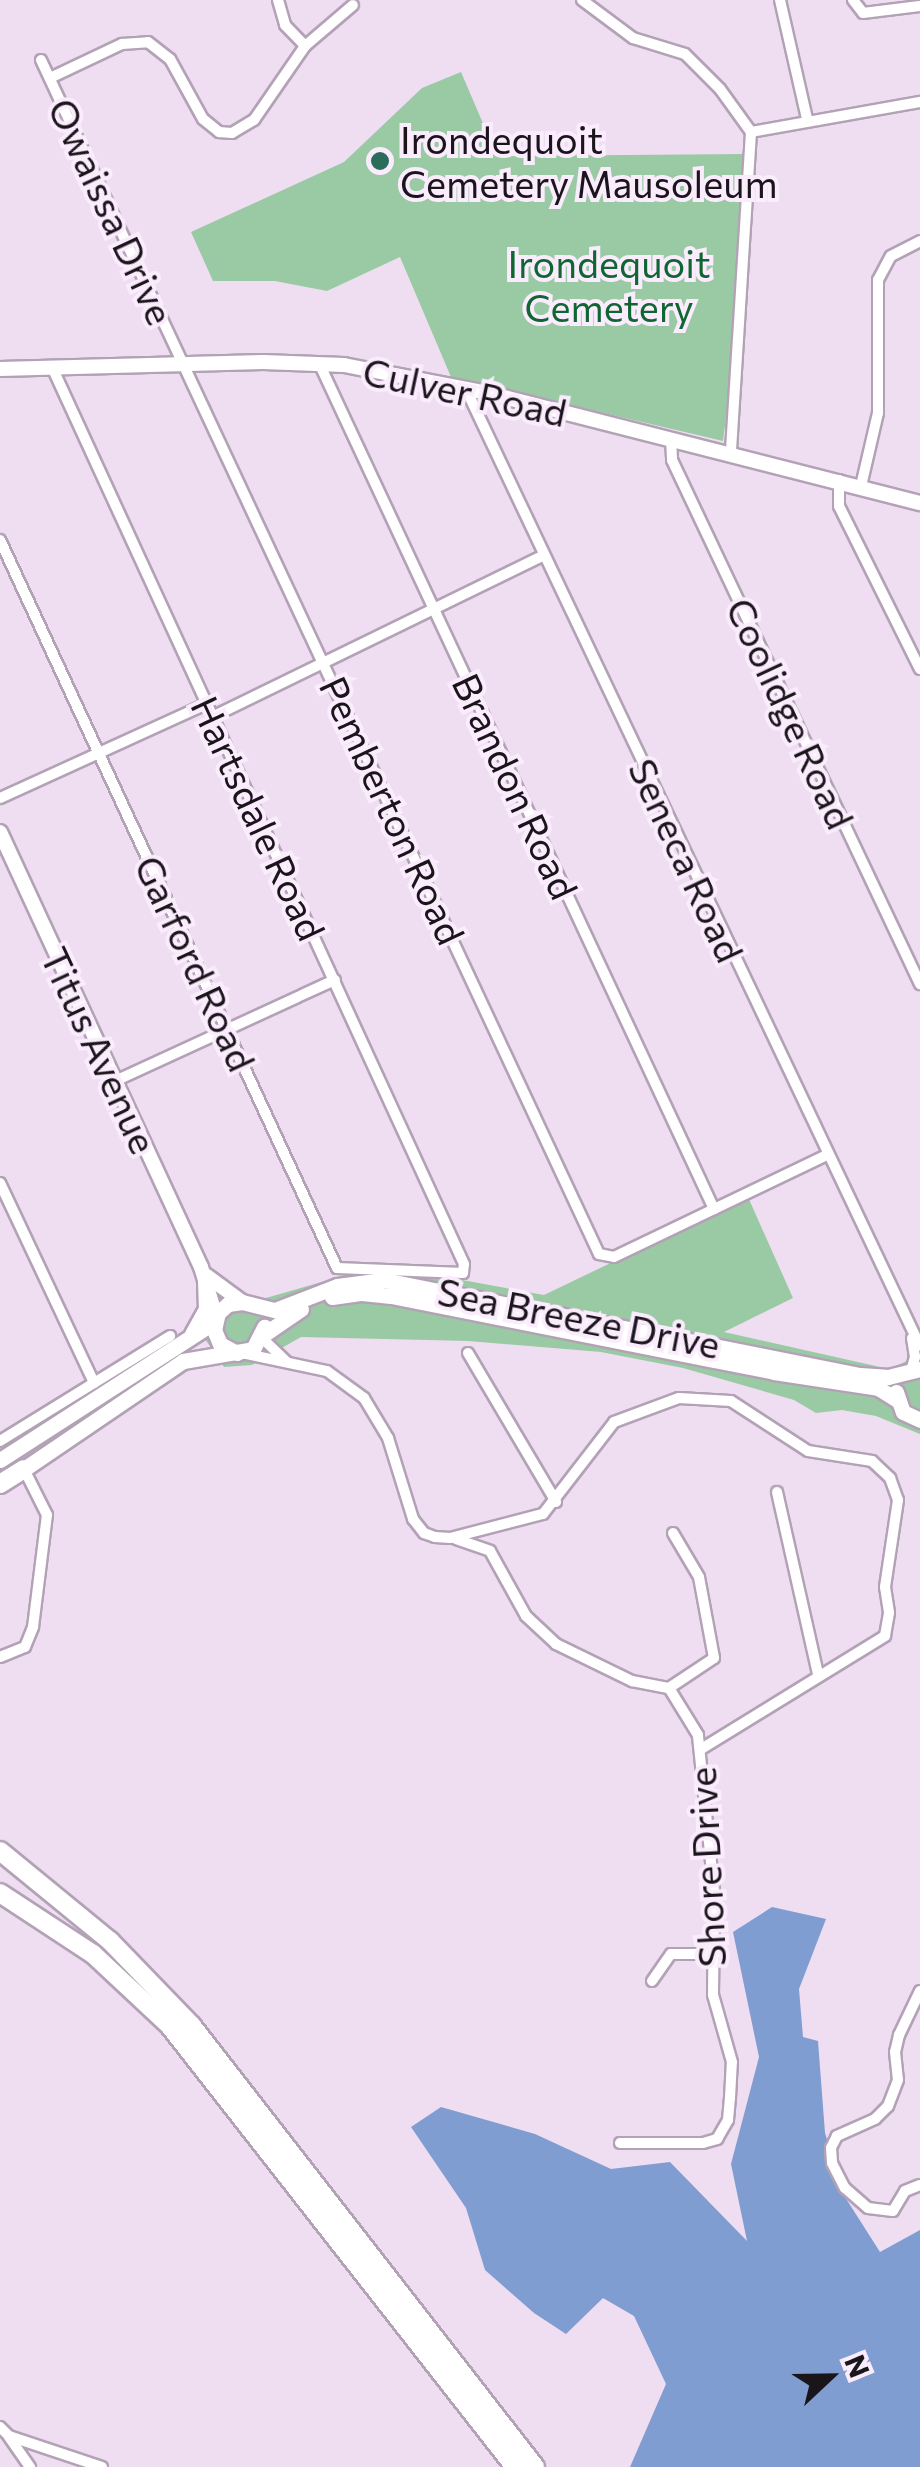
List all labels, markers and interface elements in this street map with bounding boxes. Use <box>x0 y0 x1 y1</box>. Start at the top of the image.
street label: Owaissa Drive <box>40 91 184 331</box>
place label: Irondequoit Cemetery Mausoleum <box>400 116 778 205</box>
marker: Irondequoit Cemetery Mausoleum <box>369 150 391 172</box>
park label: Irondequoit Cemetery <box>507 240 711 330</box>
street label: Culver Road <box>359 347 571 435</box>
street label: Coolidge Road <box>718 590 864 836</box>
street label: Brandon Road <box>444 666 588 906</box>
street label: Pemberton Road <box>311 669 475 951</box>
street label: Hartsdale Road <box>183 689 335 947</box>
street label: Seneca Road <box>620 751 754 969</box>
street label: Garford Road <box>126 848 266 1078</box>
street label: Titus Avenue <box>32 940 168 1160</box>
street label: Sea Breeze Drive <box>434 1267 724 1367</box>
street label: Shore Drive <box>678 1766 734 1968</box>
north arrow <box>780 2327 880 2427</box>
text: N <box>838 2350 878 2382</box>

